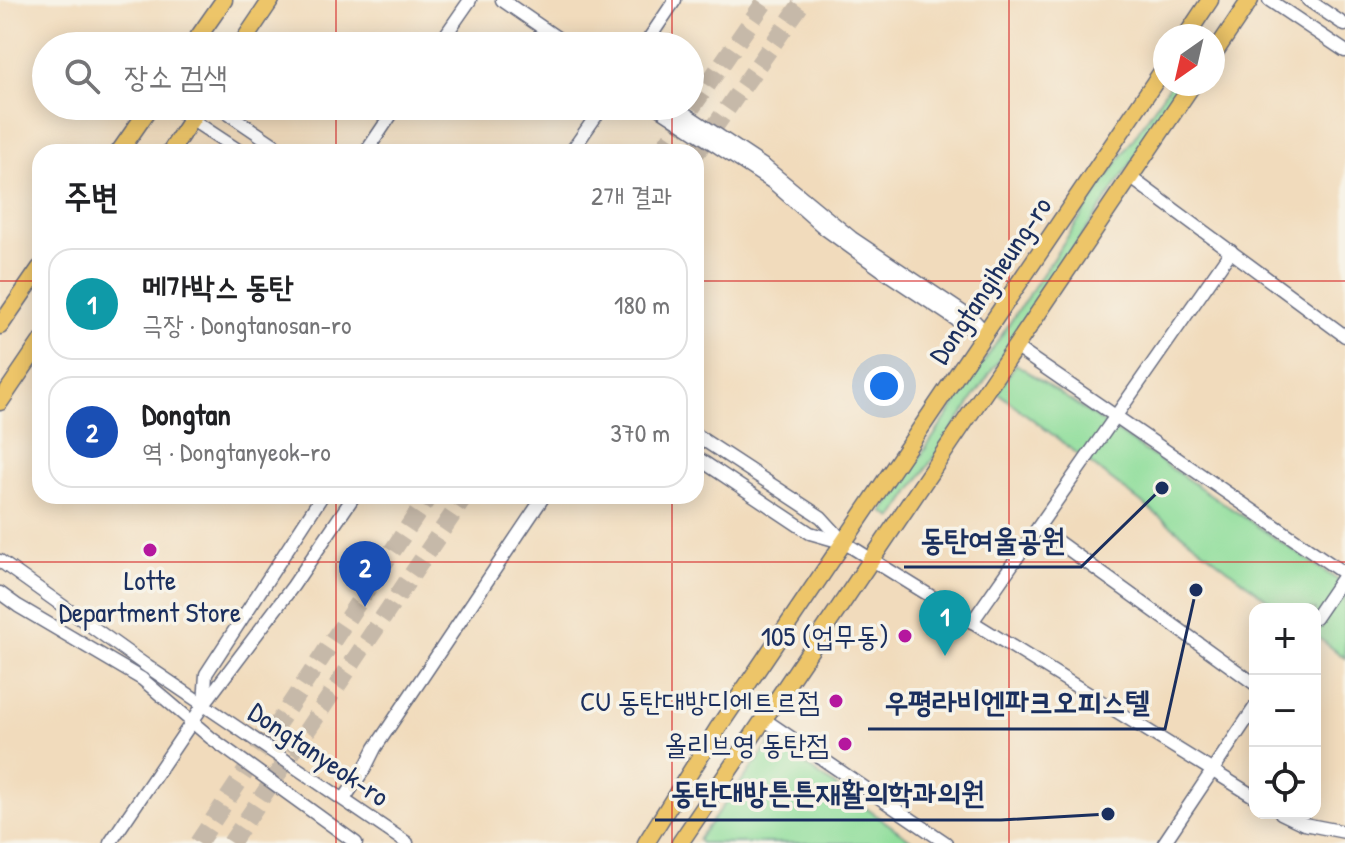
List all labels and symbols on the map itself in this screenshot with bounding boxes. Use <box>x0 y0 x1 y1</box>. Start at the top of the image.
north arrow <box>1153 24 1225 96</box>
street label: Dongtangiheung-ro <box>920 189 1060 371</box>
your location <box>864 366 904 406</box>
callout: 동탄여울공원 <box>904 513 1081 567</box>
text: 동탄여울공원 <box>921 519 1065 559</box>
marker: Lotte Department Store <box>141 541 159 559</box>
pin: 2 <box>339 541 391 607</box>
place label: Lotte Department Store <box>59 561 241 631</box>
pin: 1 <box>919 590 971 656</box>
place label: 105 (업무동) <box>761 617 889 655</box>
marker: 105 (업무동) <box>896 627 914 645</box>
callout: 우평라비엔파크오피스텔 <box>868 675 1165 729</box>
text: 우평라비엔파크오피스텔 <box>884 681 1150 721</box>
place label: CU 동탄대방디에트르점 <box>580 682 820 720</box>
marker: CU 동탄대방디에트르점 <box>827 692 845 710</box>
street label: Dongtanyeok-ro <box>241 693 397 815</box>
place label: 올리브영 동탄점 <box>665 725 829 763</box>
marker: 올리브영 동탄점 <box>836 735 854 753</box>
callout: 동탄대방튼튼재활의학과의원 <box>655 766 1001 820</box>
text: 동탄대방튼튼재활의학과의원 <box>671 772 985 812</box>

